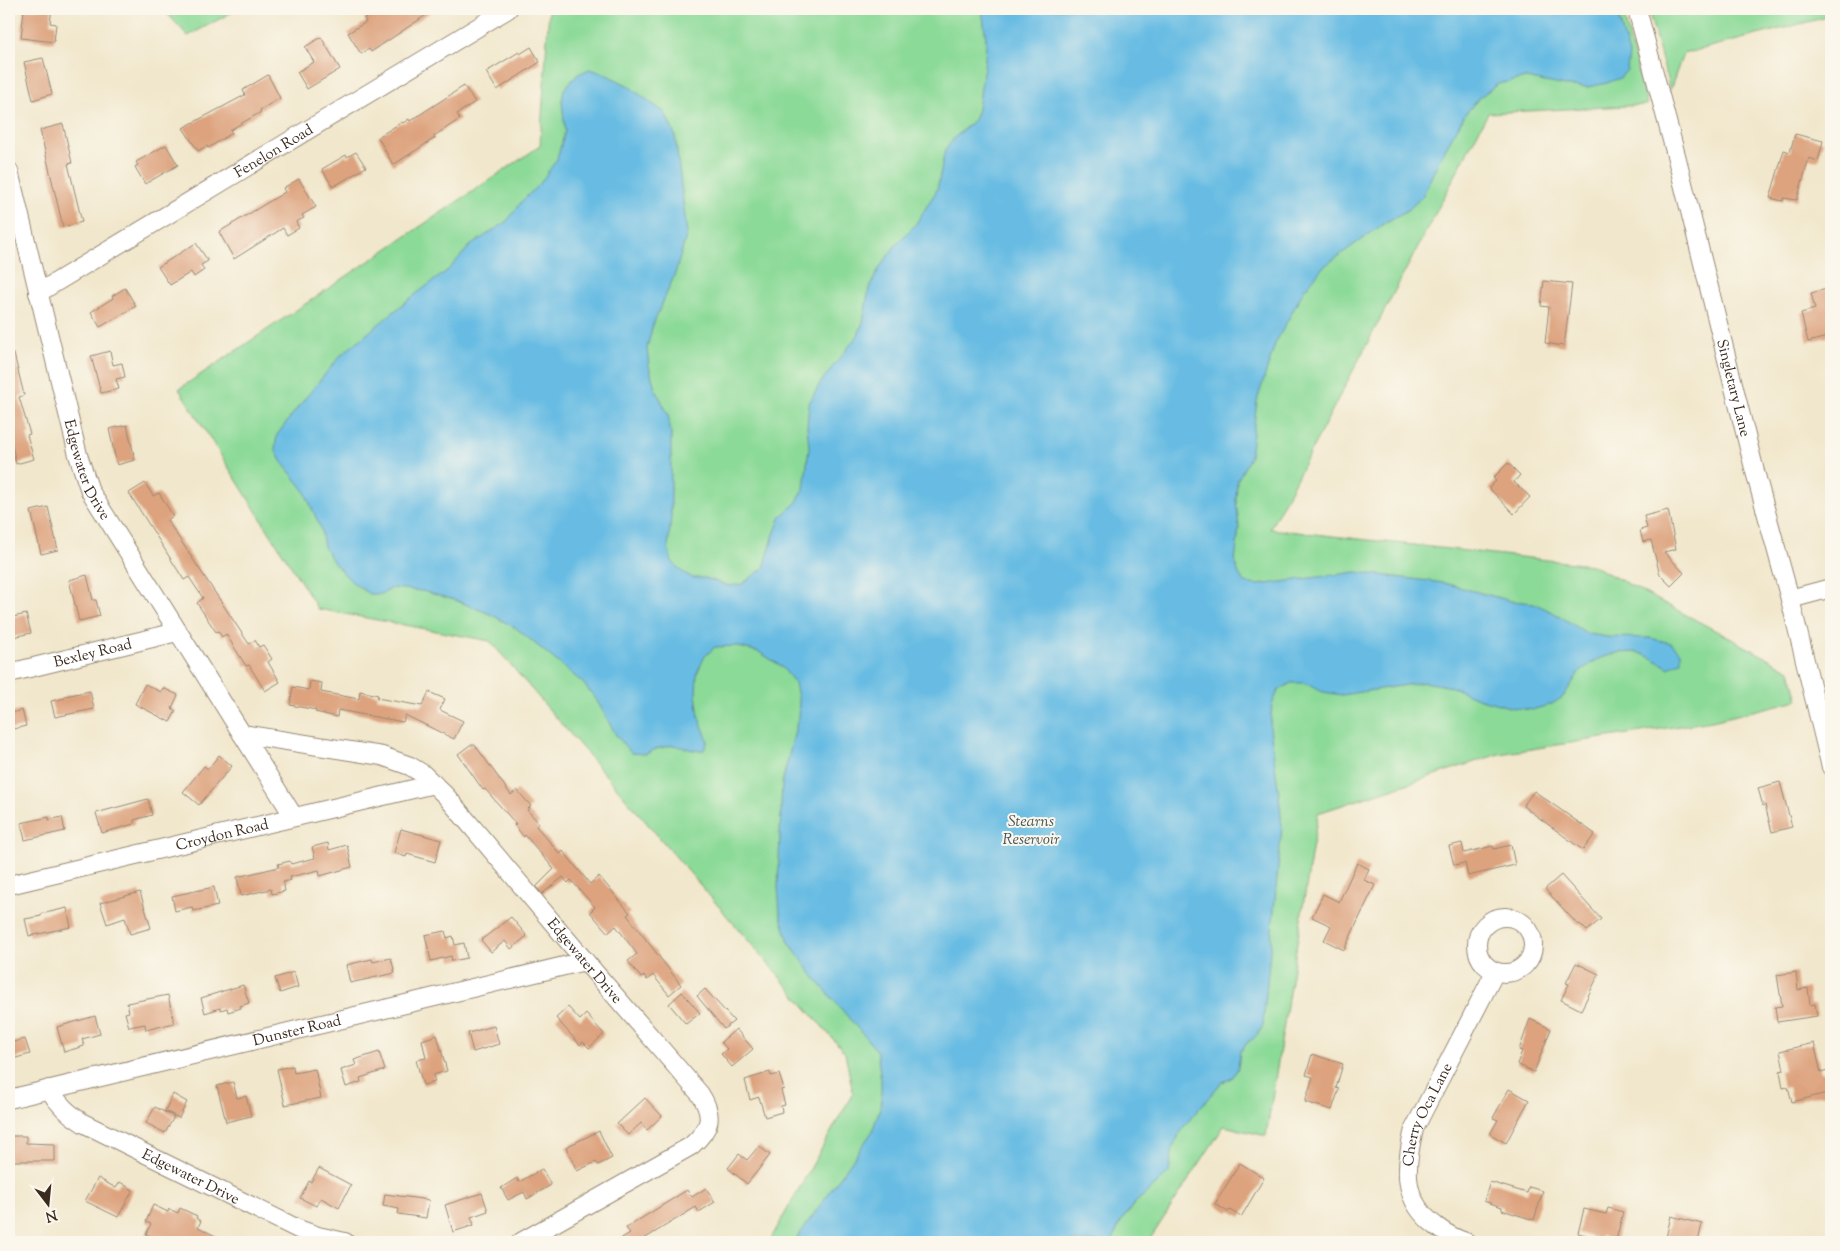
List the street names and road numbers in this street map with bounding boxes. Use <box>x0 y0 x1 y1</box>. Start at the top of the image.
street label: Fenelon Road <box>231 120 318 184</box>
street label: Singletary Lane <box>1710 337 1755 439</box>
street label: Edgewater Drive <box>58 417 115 525</box>
street label: Bexley Road <box>52 634 135 674</box>
street label: Croydon Road <box>174 815 272 857</box>
street label: Edgewater Drive <box>541 914 626 1009</box>
street label: Dunster Road <box>251 1011 344 1052</box>
street label: Cherry Oca Lane <box>1399 1060 1458 1167</box>
street label: Edgewater Drive <box>138 1145 243 1211</box>

